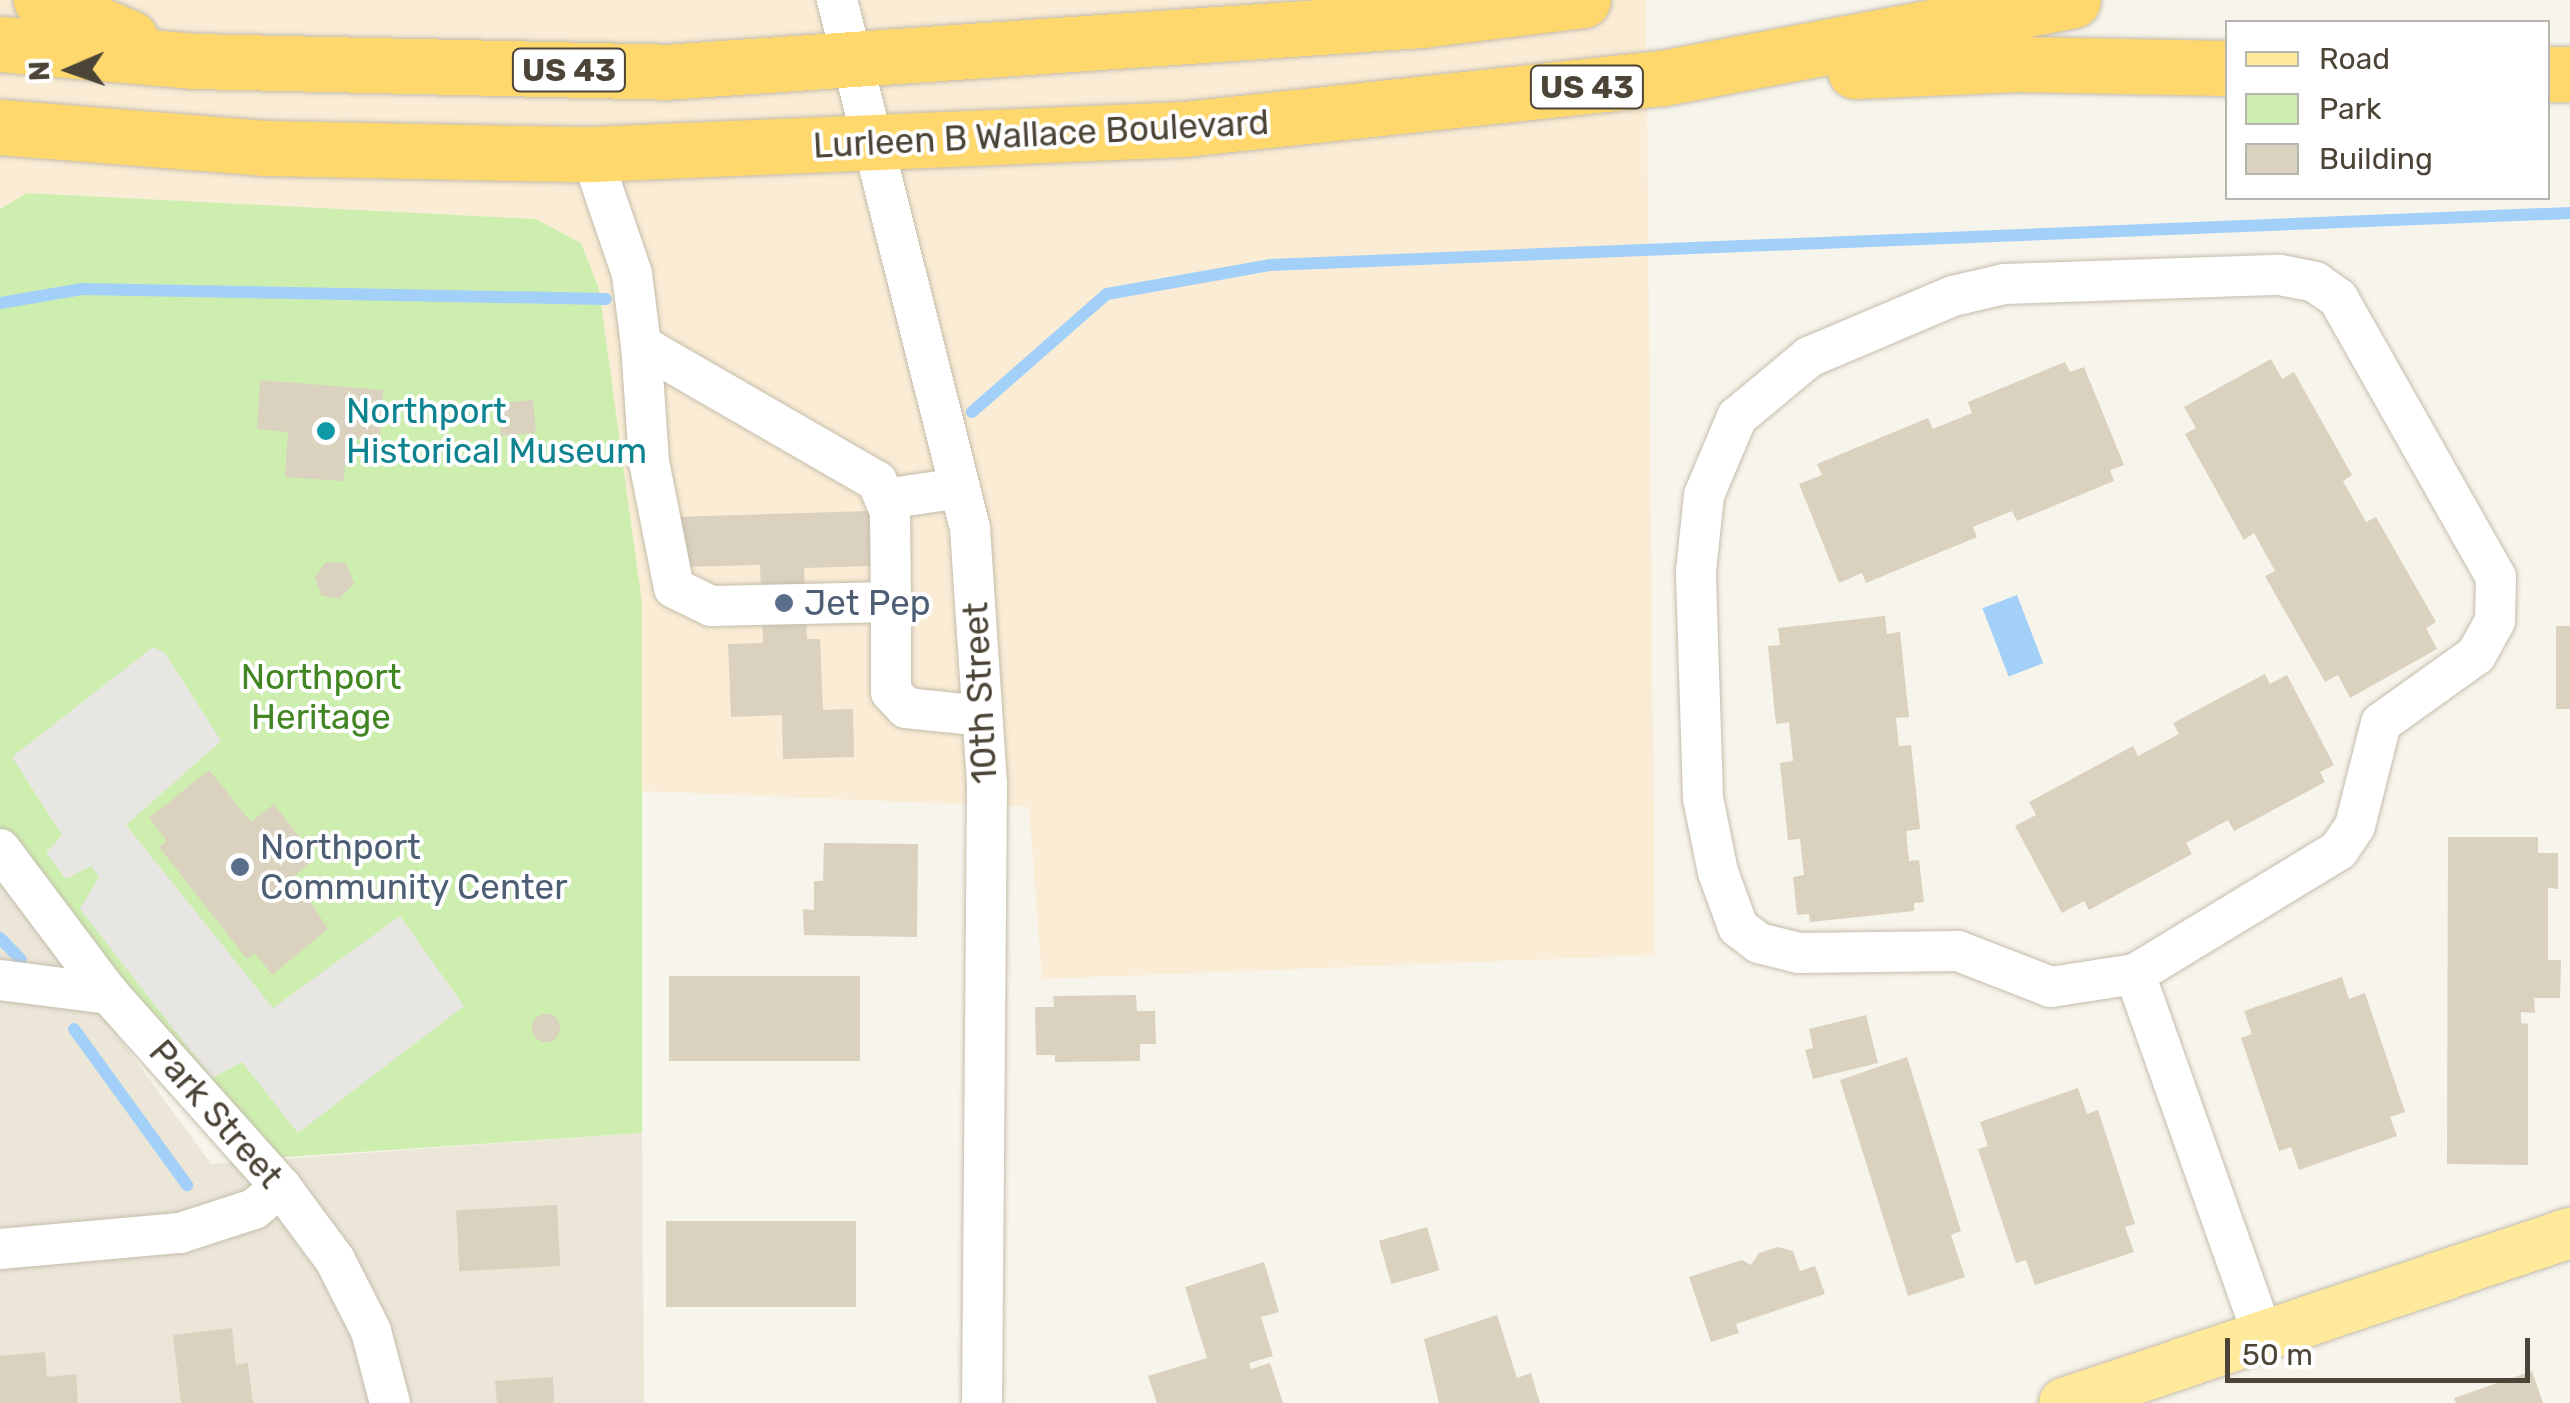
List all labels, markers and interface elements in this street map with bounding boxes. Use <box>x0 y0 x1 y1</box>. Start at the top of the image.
north arrow <box>20 20 120 120</box>
legend <box>2225 20 2550 200</box>
text: Road <box>2319 41 2390 77</box>
road number: US 43 <box>512 43 626 97</box>
text: N <box>23 60 56 82</box>
road number: US 43 <box>1530 60 1644 114</box>
text: Park <box>2319 91 2381 127</box>
street label: Lurleen B Wallace Boulevard <box>812 101 1270 167</box>
text: Building <box>2319 141 2433 177</box>
place label: Northport Historical Museum <box>346 390 647 472</box>
marker: Northport Historical Museum <box>315 420 337 442</box>
place label: Jet Pep <box>804 582 931 624</box>
marker: Jet Pep <box>773 592 795 614</box>
street label: 10th Street <box>954 601 1006 785</box>
park label: Northport Heritage <box>241 656 401 738</box>
place label: Northport Community Center <box>260 826 568 908</box>
marker: Northport Community Center <box>229 856 251 878</box>
street label: Park Street <box>140 1031 292 1197</box>
scale bar <box>2230 1318 2535 1380</box>
text: 50 m <box>2242 1337 2313 1373</box>

